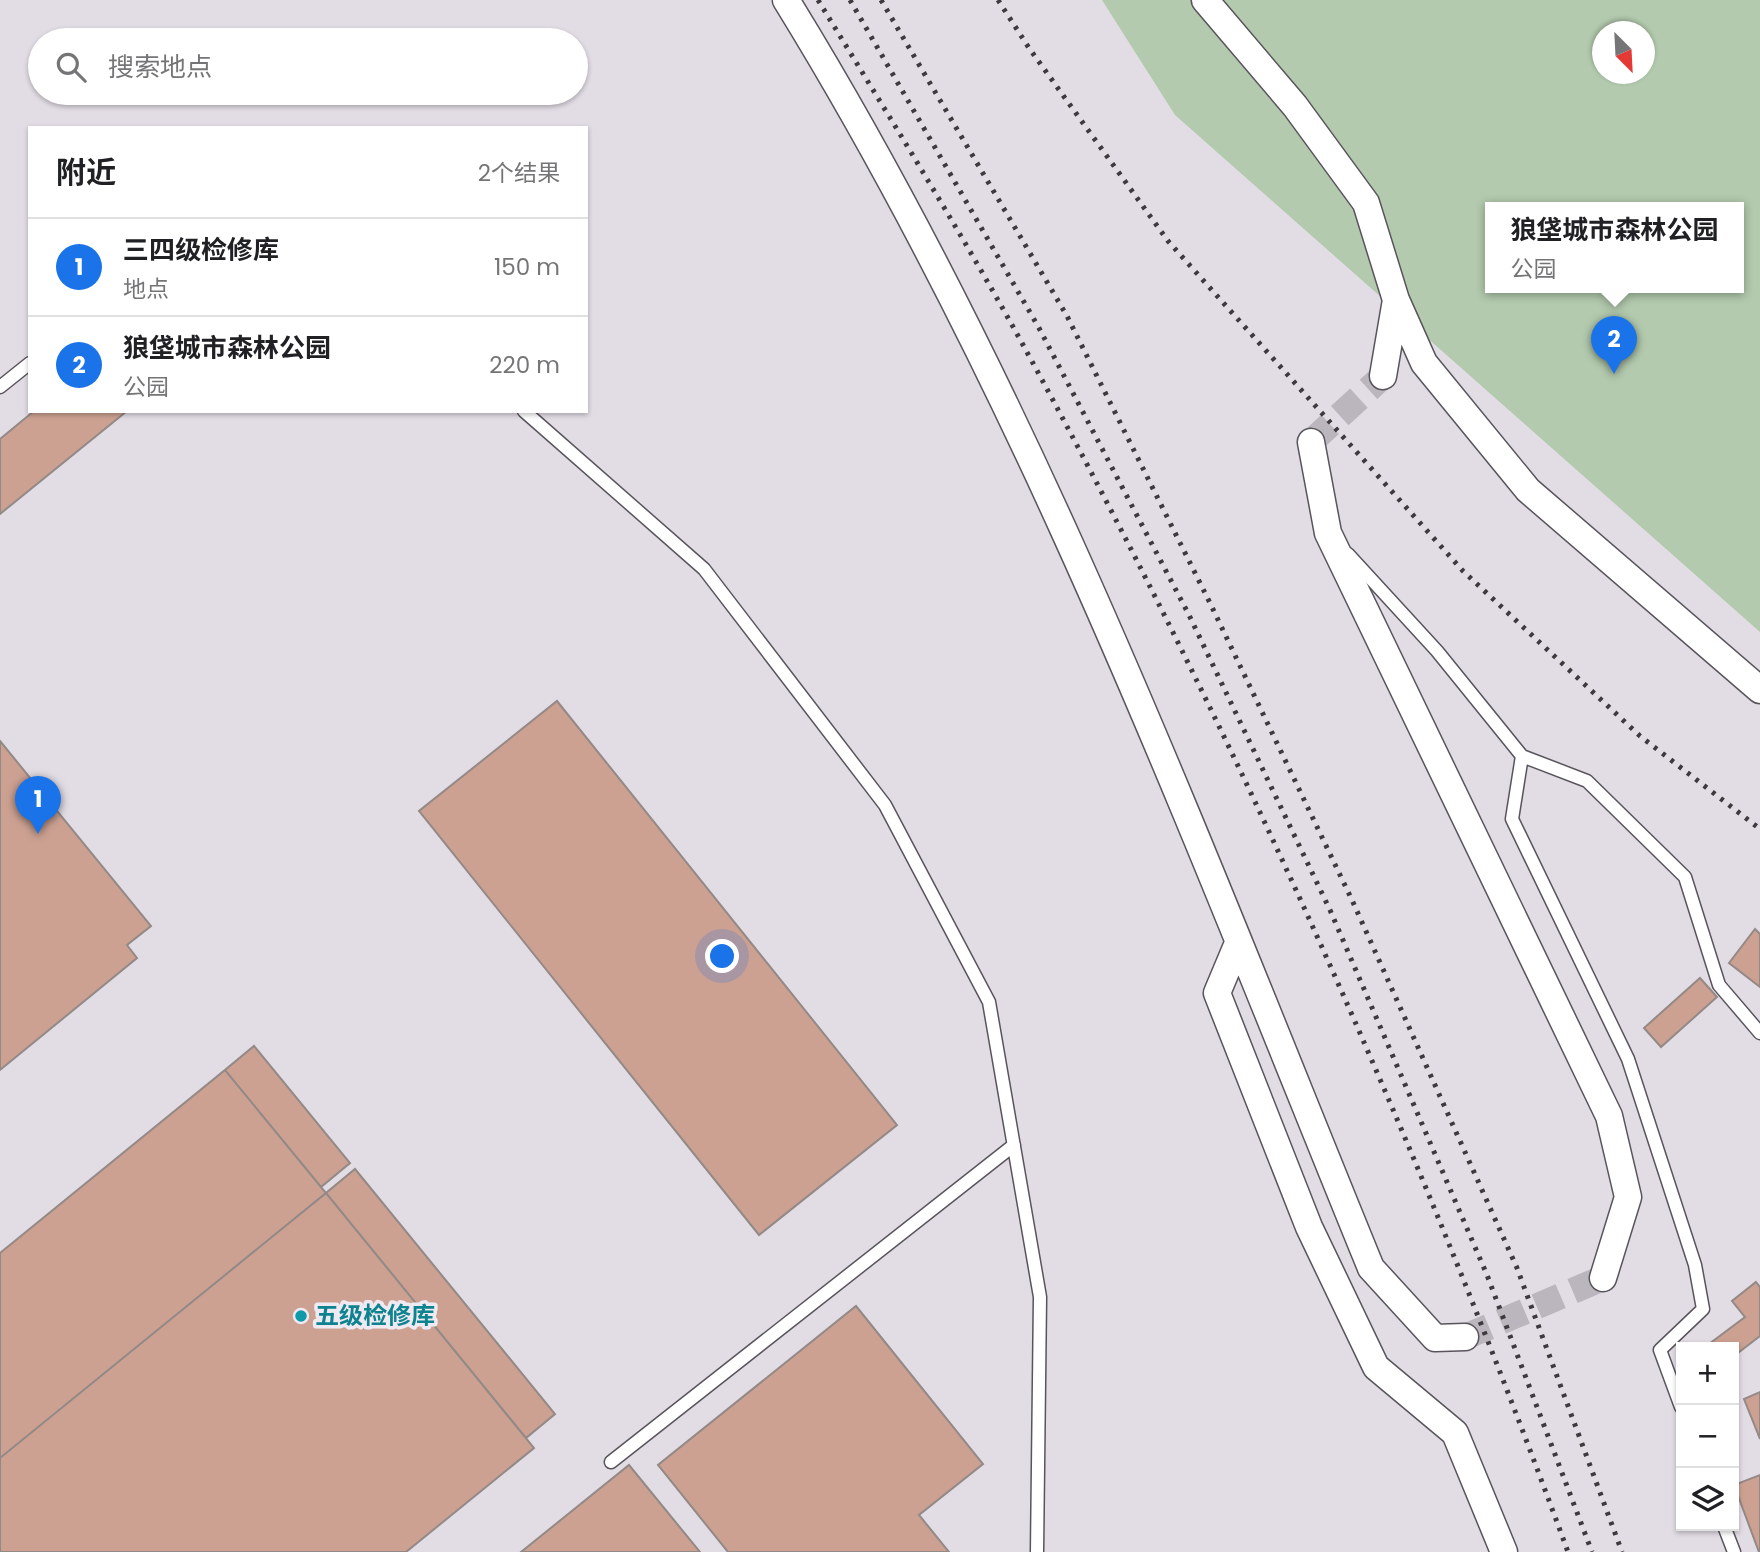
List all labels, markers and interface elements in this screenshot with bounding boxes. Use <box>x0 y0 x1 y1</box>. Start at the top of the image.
north arrow <box>1592 21 1655 84</box>
search box <box>28 28 588 105</box>
icon: search <box>52 48 90 86</box>
text: 搜索地点 <box>108 49 212 85</box>
text: 附近 <box>56 151 116 194</box>
text: 2个结果 <box>478 157 560 189</box>
popup <box>1485 202 1744 293</box>
text: 狼垡城市森林公园 <box>1510 212 1719 248</box>
text: 三四级检修库 <box>123 232 279 268</box>
text: 1 <box>75 251 83 283</box>
text: 150 m <box>494 251 560 283</box>
text: 公园 <box>1510 253 1556 285</box>
text: 地点 <box>123 273 169 305</box>
pin: 2 <box>1591 316 1637 374</box>
text: 狼垡城市森林公园 <box>123 330 331 366</box>
text: 2 <box>72 349 86 381</box>
text: 220 m <box>489 349 560 381</box>
text: 公园 <box>123 371 169 403</box>
pin: 1 <box>15 776 61 834</box>
your location <box>705 939 739 973</box>
place label: 五级检修库 <box>315 1299 435 1332</box>
marker: 五级检修库 <box>293 1308 309 1324</box>
map controls <box>1676 1342 1739 1531</box>
button: + <box>1676 1342 1739 1405</box>
button: − <box>1676 1405 1739 1468</box>
button: layers <box>1676 1468 1739 1531</box>

